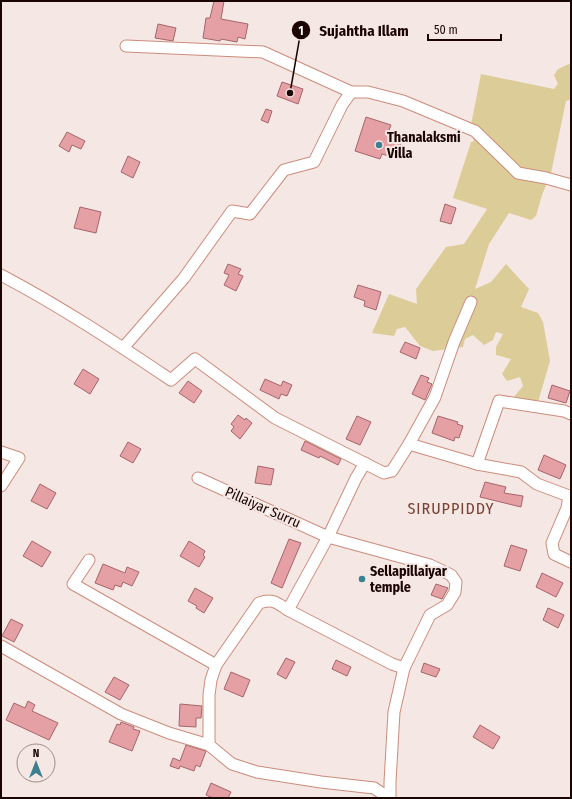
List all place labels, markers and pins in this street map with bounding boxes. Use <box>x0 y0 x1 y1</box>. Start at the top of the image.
callout: Sujahtha Illam <box>291 17 416 44</box>
place label: Thanalaksmi Villa <box>386 129 461 162</box>
marker: Thanalaksmi Villa <box>374 140 384 150</box>
place label: Sellapillaiyar temple <box>370 563 448 596</box>
marker: Sellapillaiyar temple <box>357 574 367 584</box>

